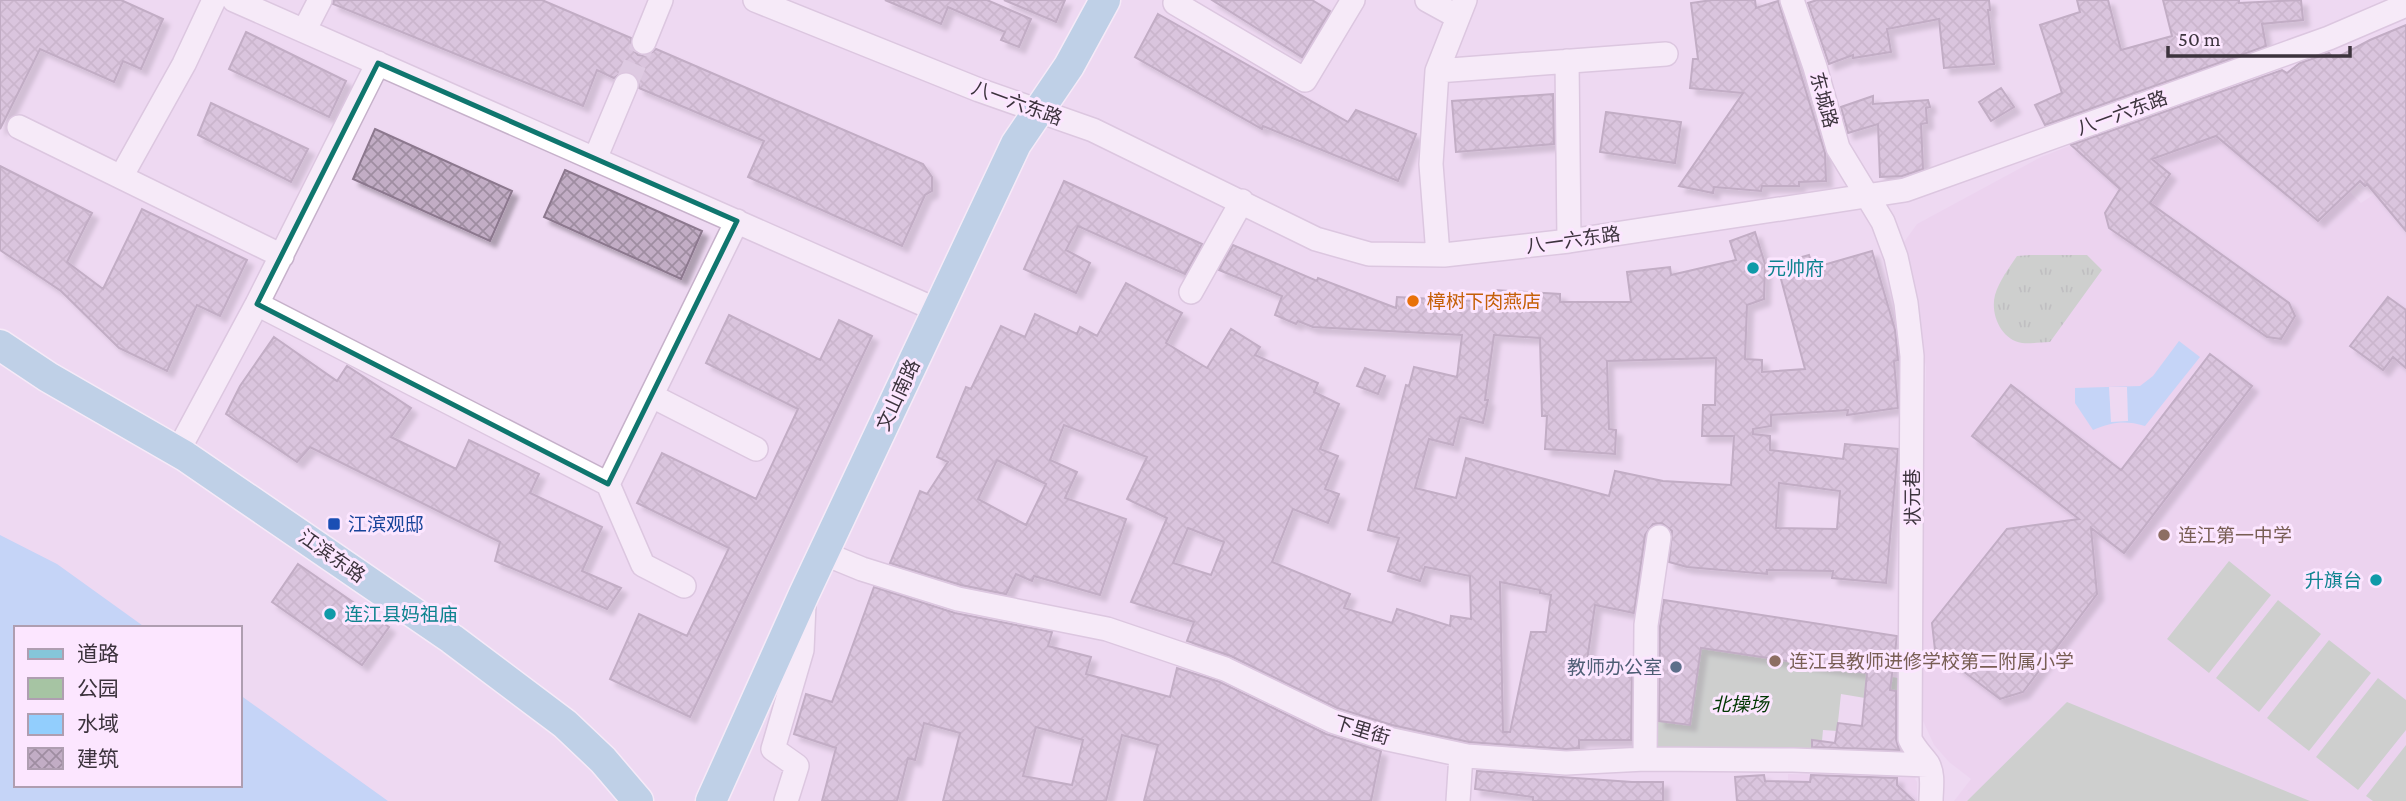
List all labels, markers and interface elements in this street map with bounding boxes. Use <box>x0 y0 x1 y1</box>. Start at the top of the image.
scale bar <box>2168 14 2350 58</box>
text: 50 m <box>2178 27 2221 51</box>
street label: 东城路 <box>1806 70 1842 130</box>
street label: 八一六东路 <box>969 77 1065 129</box>
street label: 八一六东路 <box>2074 87 2170 139</box>
street label: 八一六东路 <box>1524 223 1622 257</box>
place label: 元帅府 <box>1767 258 1824 279</box>
marker: 元帅府 <box>1745 260 1761 276</box>
place label: 樟树下肉燕店 <box>1427 291 1541 312</box>
marker: 樟树下肉燕店 <box>1405 293 1421 309</box>
street label: 文山南路 <box>872 356 924 434</box>
street label: 状元巷 <box>1902 468 1923 526</box>
place label: 江滨观邸 <box>348 514 424 535</box>
marker: 江滨观邸 <box>326 516 342 532</box>
place label: 连江第一中学 <box>2178 525 2292 546</box>
street label: 江滨东路 <box>295 526 369 586</box>
marker: 连江第一中学 <box>2156 527 2172 543</box>
place label: 升旗台 <box>2305 570 2362 591</box>
marker: 升旗台 <box>2368 572 2384 588</box>
place label: 连江县妈祖庙 <box>344 604 458 625</box>
marker: 连江县妈祖庙 <box>322 606 338 622</box>
legend <box>14 626 242 787</box>
text: 道路 <box>77 642 119 666</box>
place label: 连江县教师进修学校第二附属小学 <box>1789 651 2074 672</box>
marker: 连江县教师进修学校第二附属小学 <box>1767 653 1783 669</box>
place label: 教师办公室 <box>1567 657 1662 678</box>
marker: 教师办公室 <box>1668 659 1684 675</box>
text: 公园 <box>77 677 119 701</box>
park label: 北操场 <box>1711 694 1770 715</box>
text: 水域 <box>77 712 119 736</box>
street label: 下里街 <box>1332 712 1392 748</box>
text: 建筑 <box>77 747 119 771</box>

